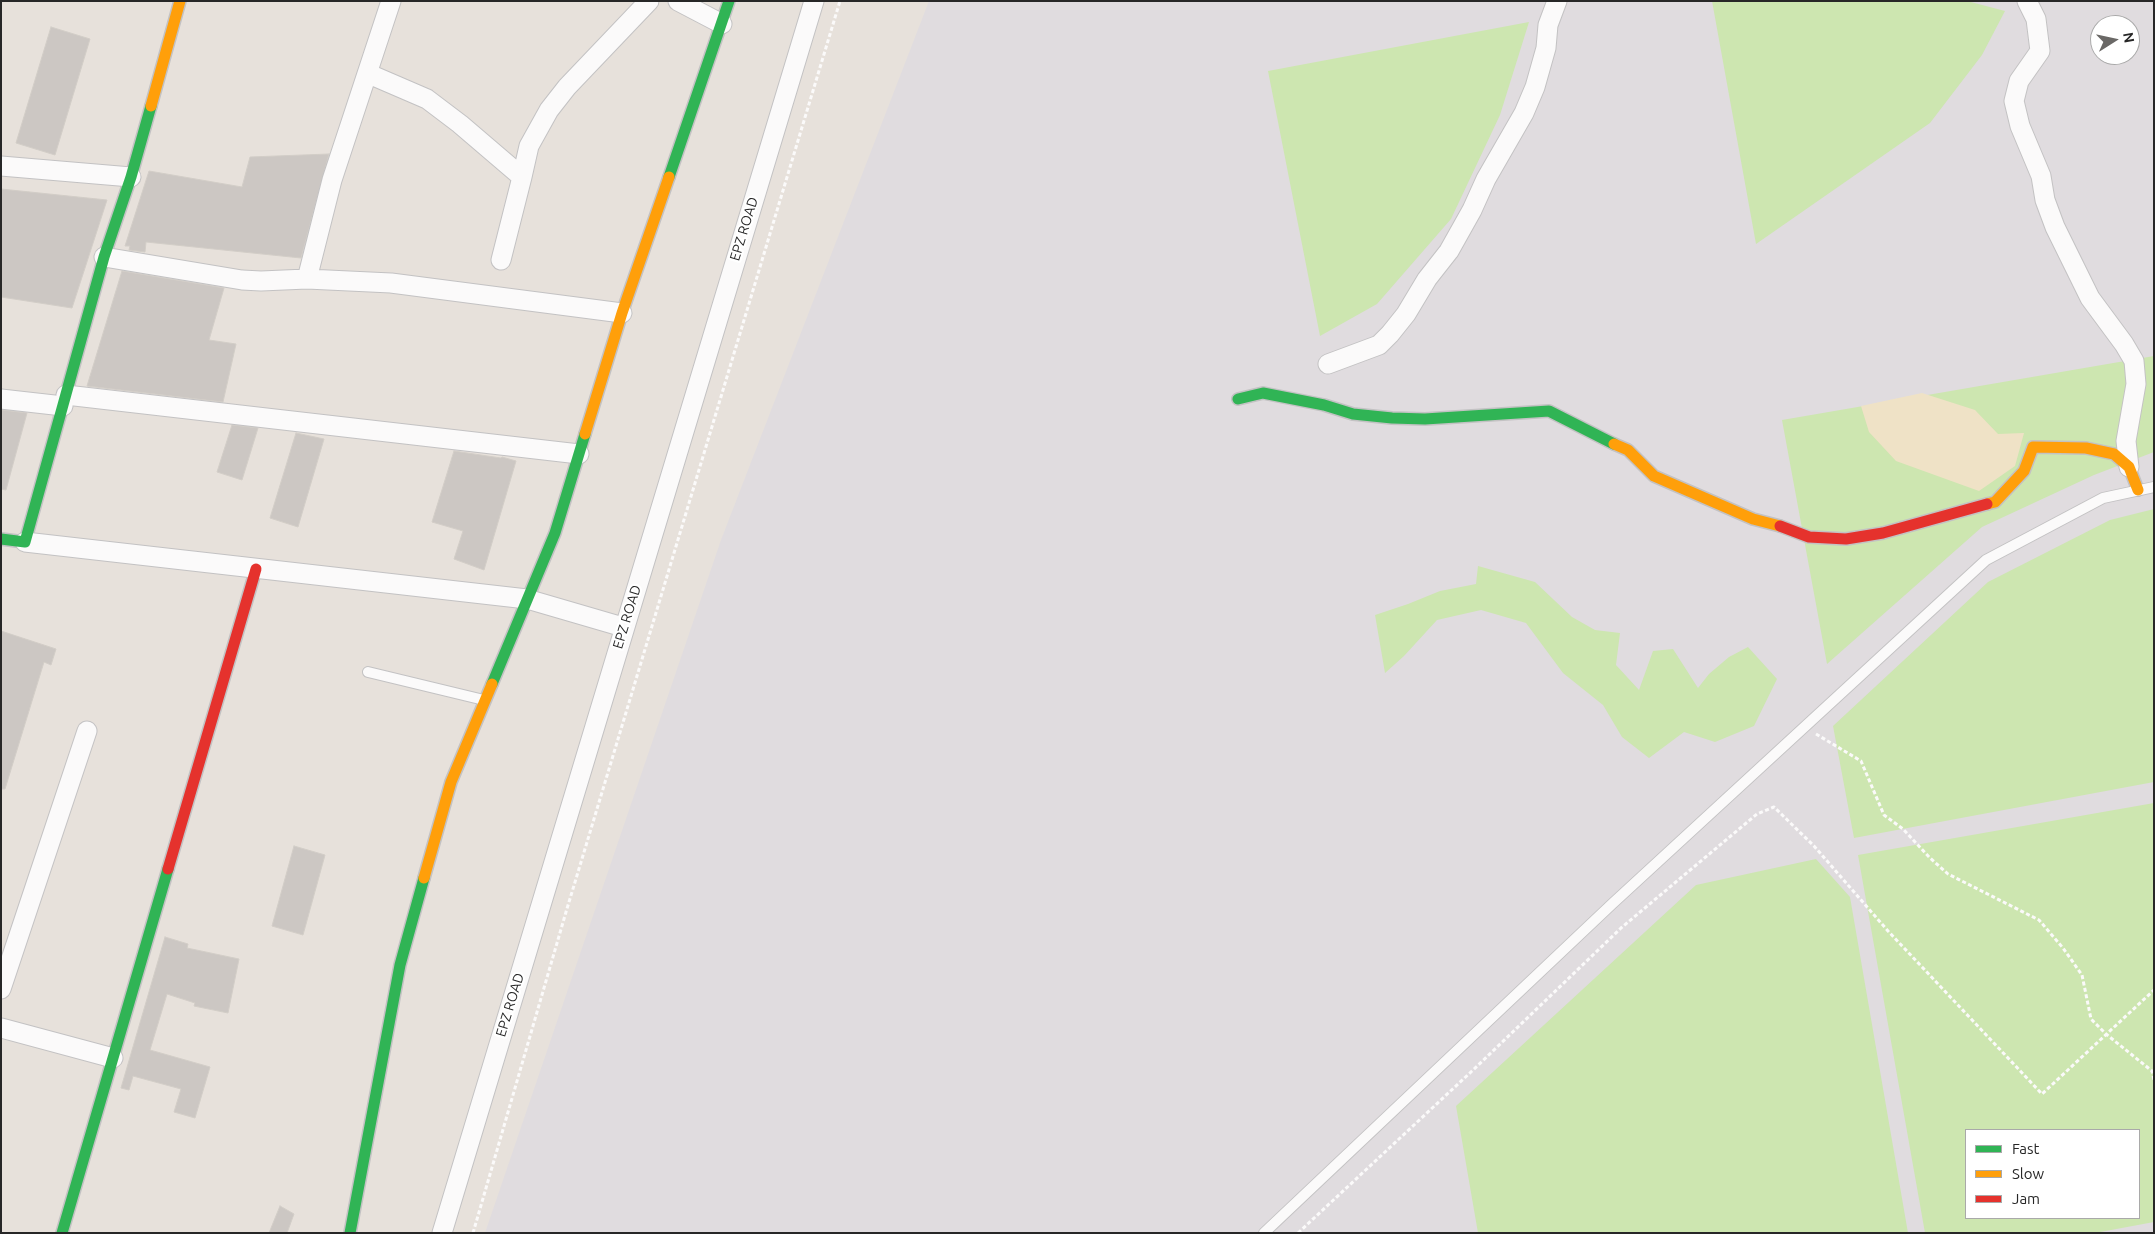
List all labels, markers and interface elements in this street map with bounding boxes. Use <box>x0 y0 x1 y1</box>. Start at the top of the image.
north arrow <box>2090 15 2140 65</box>
text: N <box>2120 31 2138 44</box>
street label: EPZ ROAD <box>726 195 762 263</box>
street label: EPZ ROAD <box>609 583 645 651</box>
street label: EPZ ROAD <box>492 971 528 1039</box>
legend <box>1965 1129 2140 1219</box>
text: Fast <box>2012 1140 2039 1157</box>
text: Slow <box>2012 1165 2044 1182</box>
text: Jam <box>2012 1190 2040 1207</box>

